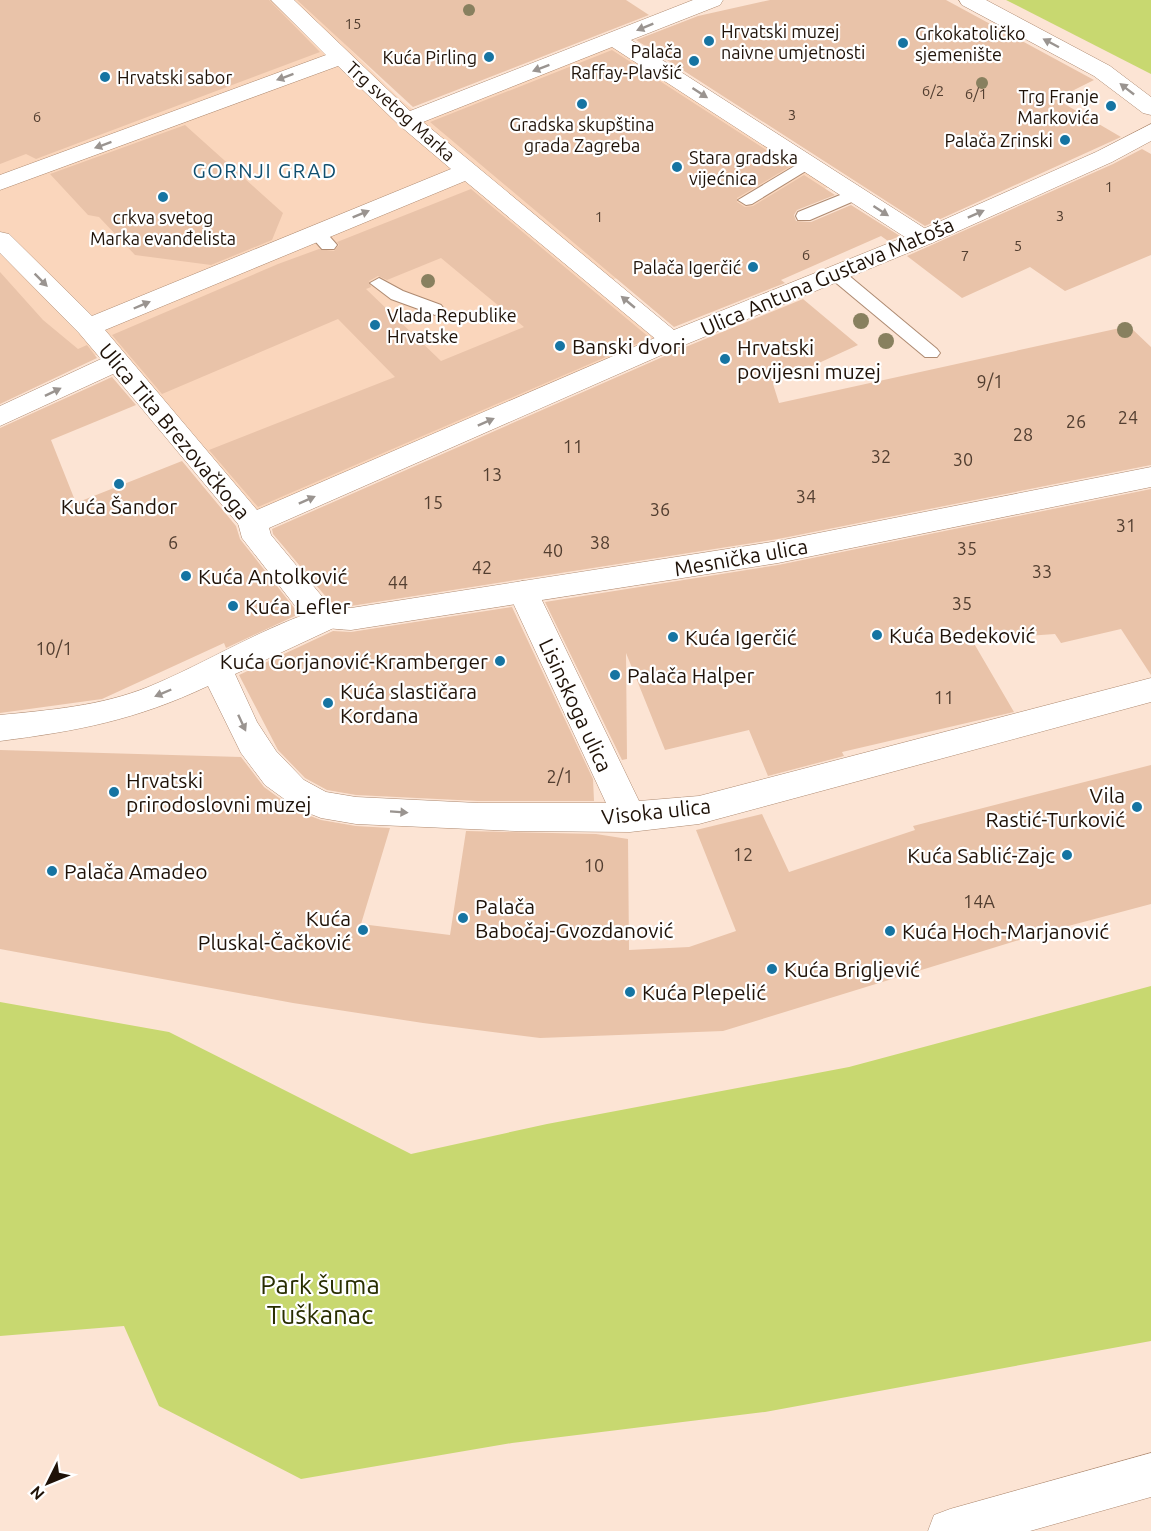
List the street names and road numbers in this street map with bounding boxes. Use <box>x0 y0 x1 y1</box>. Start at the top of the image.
street label: Trg svetog Marka <box>343 57 459 165</box>
street label: Ulica Antuna Gustava Matoša <box>697 212 957 340</box>
street label: Ulica Tita Brezovačkoga <box>94 338 256 524</box>
street label: Mesnička ulica <box>672 533 810 581</box>
street label: Lisinskoga ulica <box>535 635 617 775</box>
street label: Visoka ulica <box>600 793 712 829</box>

